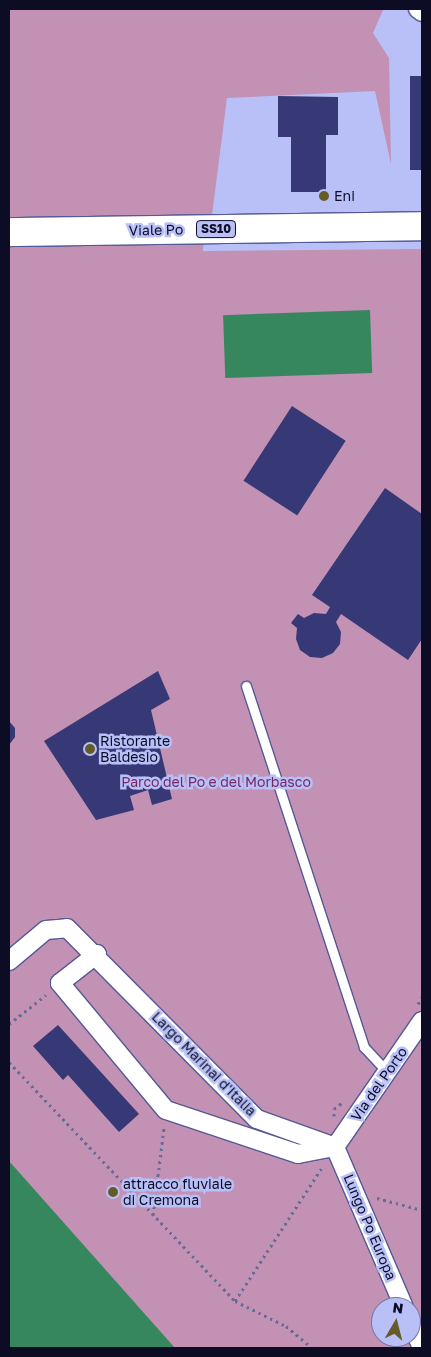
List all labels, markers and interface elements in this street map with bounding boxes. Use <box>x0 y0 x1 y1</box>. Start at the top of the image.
place label: Eni <box>334 188 355 204</box>
marker: Eni <box>318 190 330 202</box>
road number: SS10 <box>195 220 237 238</box>
street label: Viale Po <box>129 221 183 239</box>
place label: Ristorante Baldesio <box>100 733 170 766</box>
marker: Ristorante Baldesio <box>84 743 96 755</box>
park label: Parco del Po e del Morbasco <box>121 774 311 790</box>
street label: Largo Marinai d'Italia <box>148 1008 260 1120</box>
street label: Via del Porto <box>347 1044 411 1124</box>
street label: Lungo Po Europa <box>340 1171 400 1283</box>
place label: attracco fluviale di Cremona <box>123 1176 232 1208</box>
marker: attracco fluviale di Cremona <box>107 1186 119 1198</box>
north arrow <box>371 1297 421 1347</box>
text: N <box>392 1298 404 1317</box>

